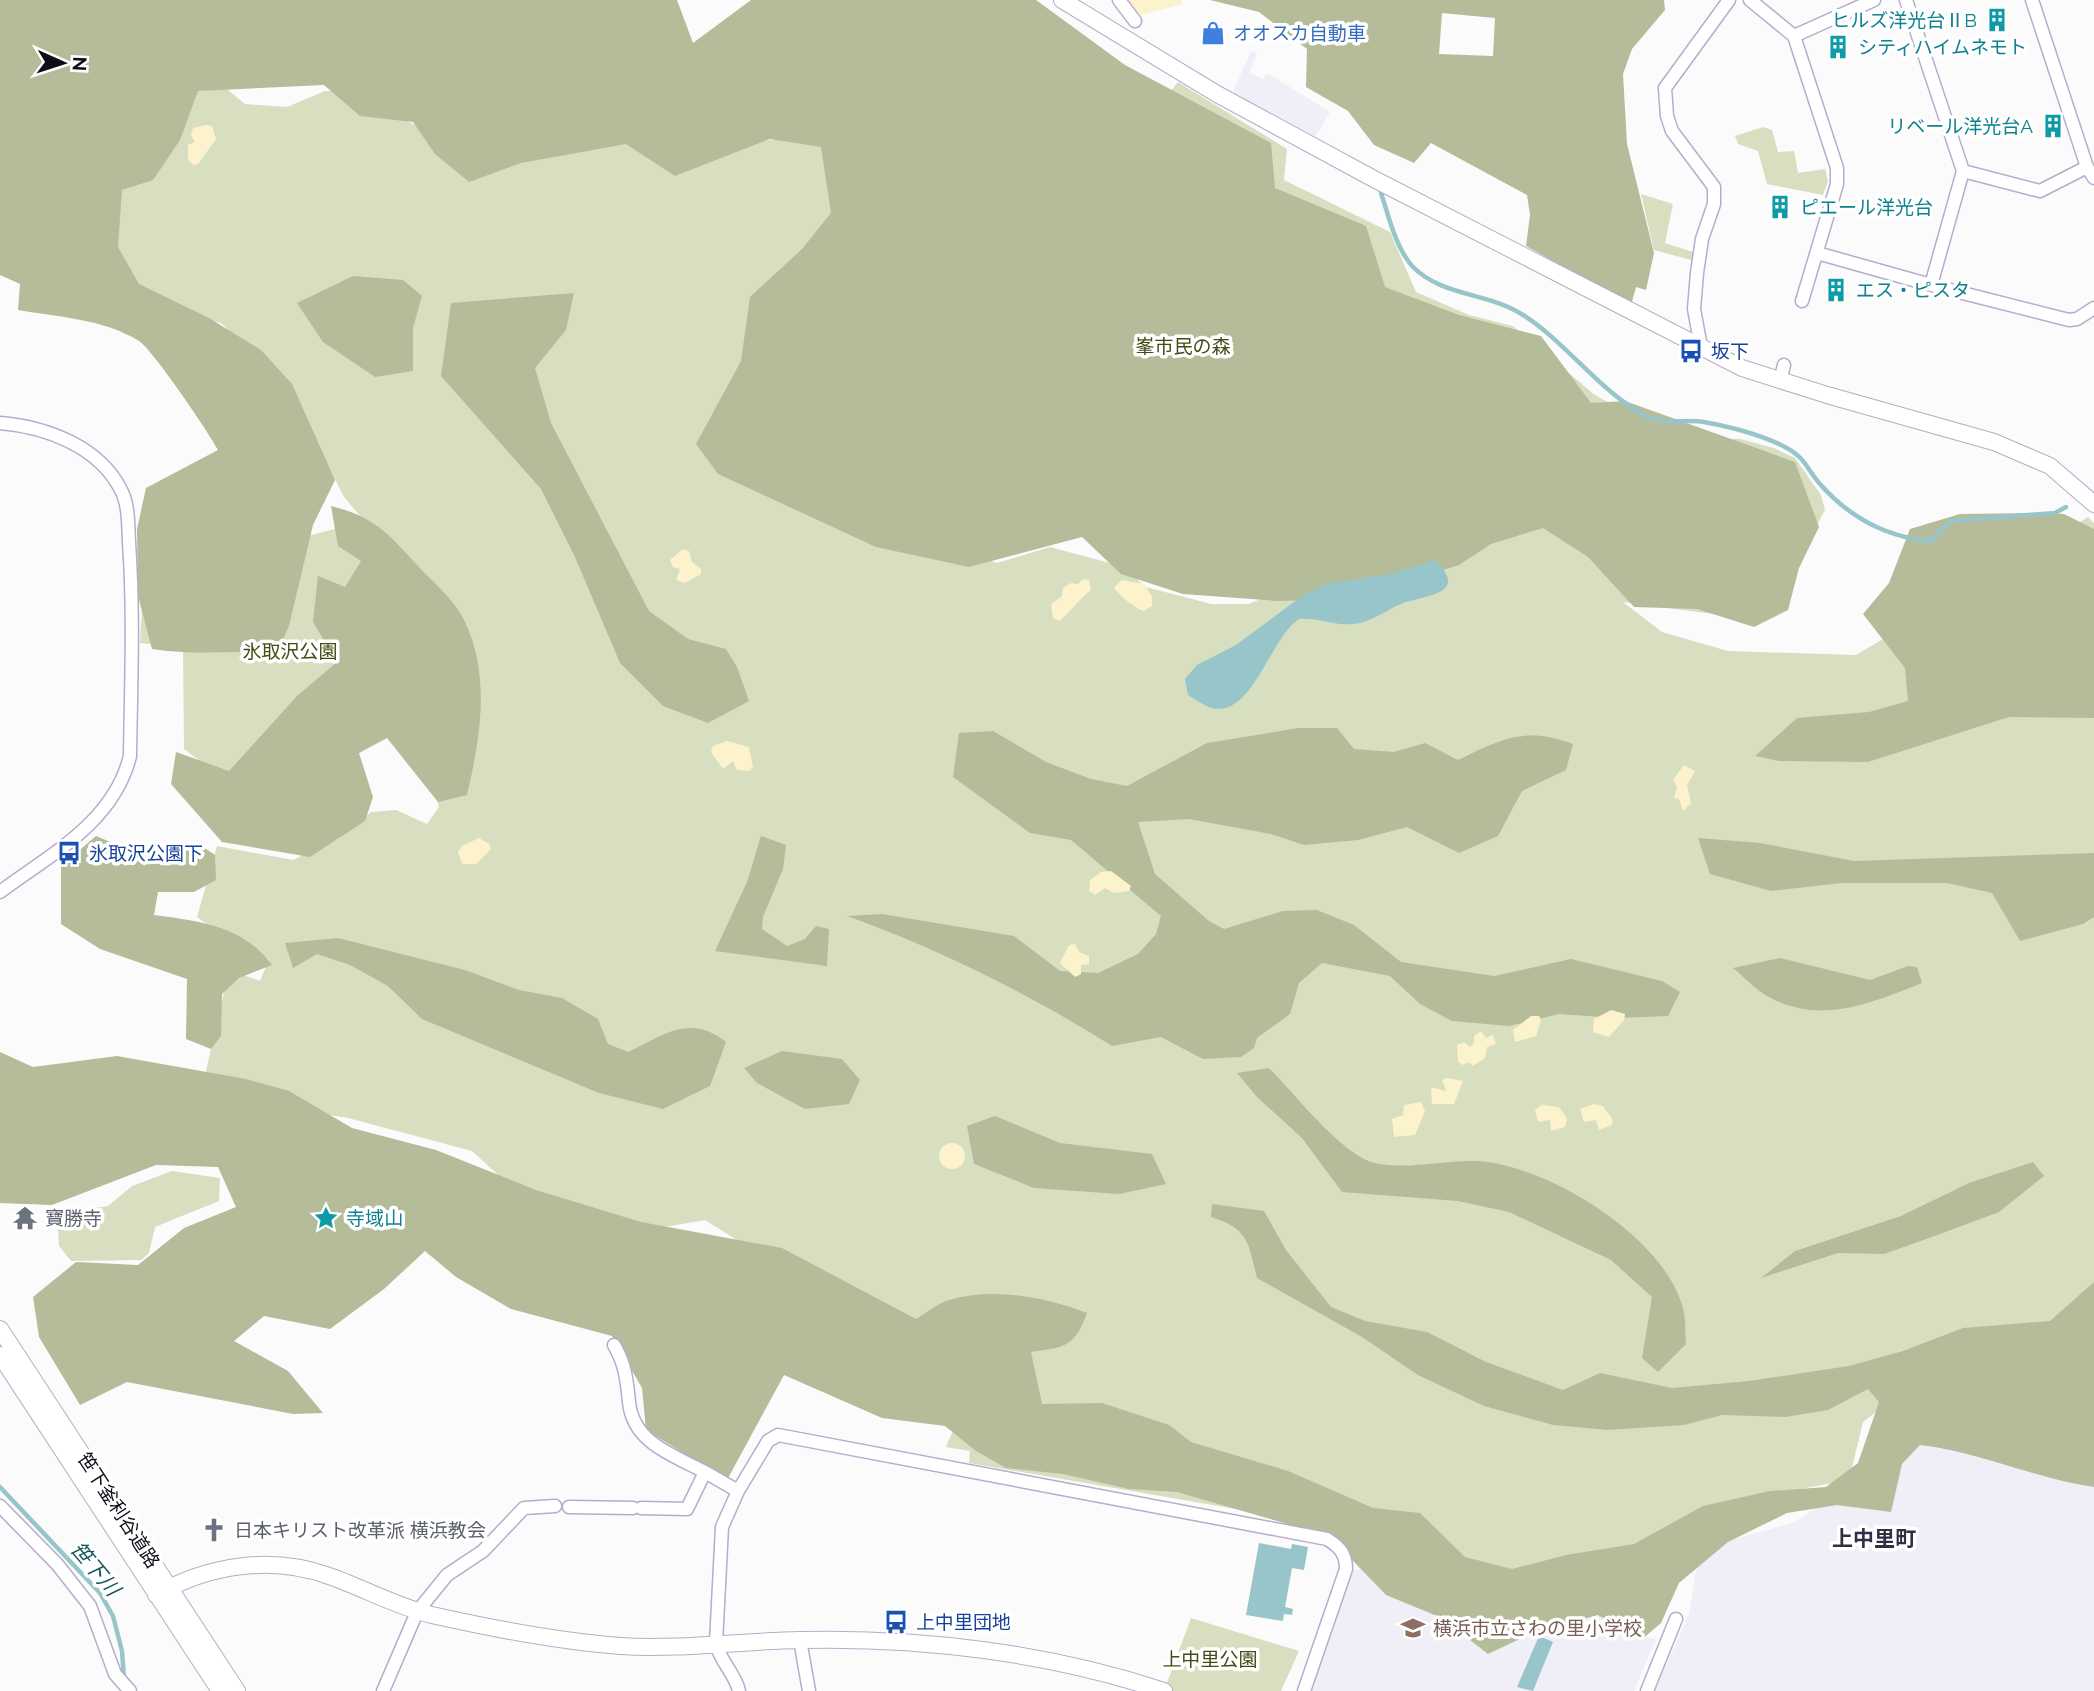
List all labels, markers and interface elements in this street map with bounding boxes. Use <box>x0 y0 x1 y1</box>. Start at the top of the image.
building icon: ヒルズ洋光台ⅡB <box>1983 6 2011 34</box>
place label: ヒルズ洋光台ⅡB <box>1831 9 1977 31</box>
shop icon: オオスカ自動車 <box>1199 19 1227 47</box>
place label: オオスカ自動車 <box>1233 22 1366 44</box>
north arrow <box>28 28 98 98</box>
building icon: シティハイムネモト <box>1824 33 1852 61</box>
place label: シティハイムネモト <box>1858 36 2027 58</box>
text: N <box>69 56 91 72</box>
building icon: リベール洋光台A <box>2039 112 2067 140</box>
place label: リベール洋光台A <box>1887 115 2033 137</box>
building icon: ピエール洋光台 <box>1766 193 1794 221</box>
place label: ピエール洋光台 <box>1800 196 1933 218</box>
building icon: エス・ピスタ <box>1822 276 1850 304</box>
place label: エス・ピスタ <box>1856 279 1970 301</box>
park label: 峯市民の森 <box>1135 335 1231 357</box>
bus stop icon: 坂下 <box>1677 337 1705 365</box>
place label: 坂下 <box>1711 340 1749 362</box>
park label: 氷取沢公園 <box>242 640 338 662</box>
bus stop icon: 氷取沢公園下 <box>55 839 83 867</box>
place label: 氷取沢公園下 <box>89 842 203 864</box>
temple icon: 寶勝寺 <box>11 1204 39 1232</box>
place icon: 寺域山 <box>312 1204 340 1232</box>
place label: 寶勝寺 <box>45 1207 102 1229</box>
place label: 寺域山 <box>346 1207 403 1229</box>
street label: 笹下釜利谷道路 <box>74 1448 164 1572</box>
church icon: 日本キリスト改革派 横浜教会 <box>200 1516 228 1544</box>
place label: 日本キリスト改革派 横浜教会 <box>234 1519 486 1541</box>
district label: 上中里町 <box>1832 1526 1916 1551</box>
water label: 笹下川 <box>66 1537 126 1602</box>
bus stop icon: 上中里団地 <box>882 1608 910 1636</box>
place label: 上中里団地 <box>916 1611 1011 1633</box>
school or university icon: 横浜市立さわの里小学校 <box>1399 1614 1427 1642</box>
place label: 横浜市立さわの里小学校 <box>1433 1617 1642 1639</box>
park label: 上中里公園 <box>1162 1648 1258 1670</box>

